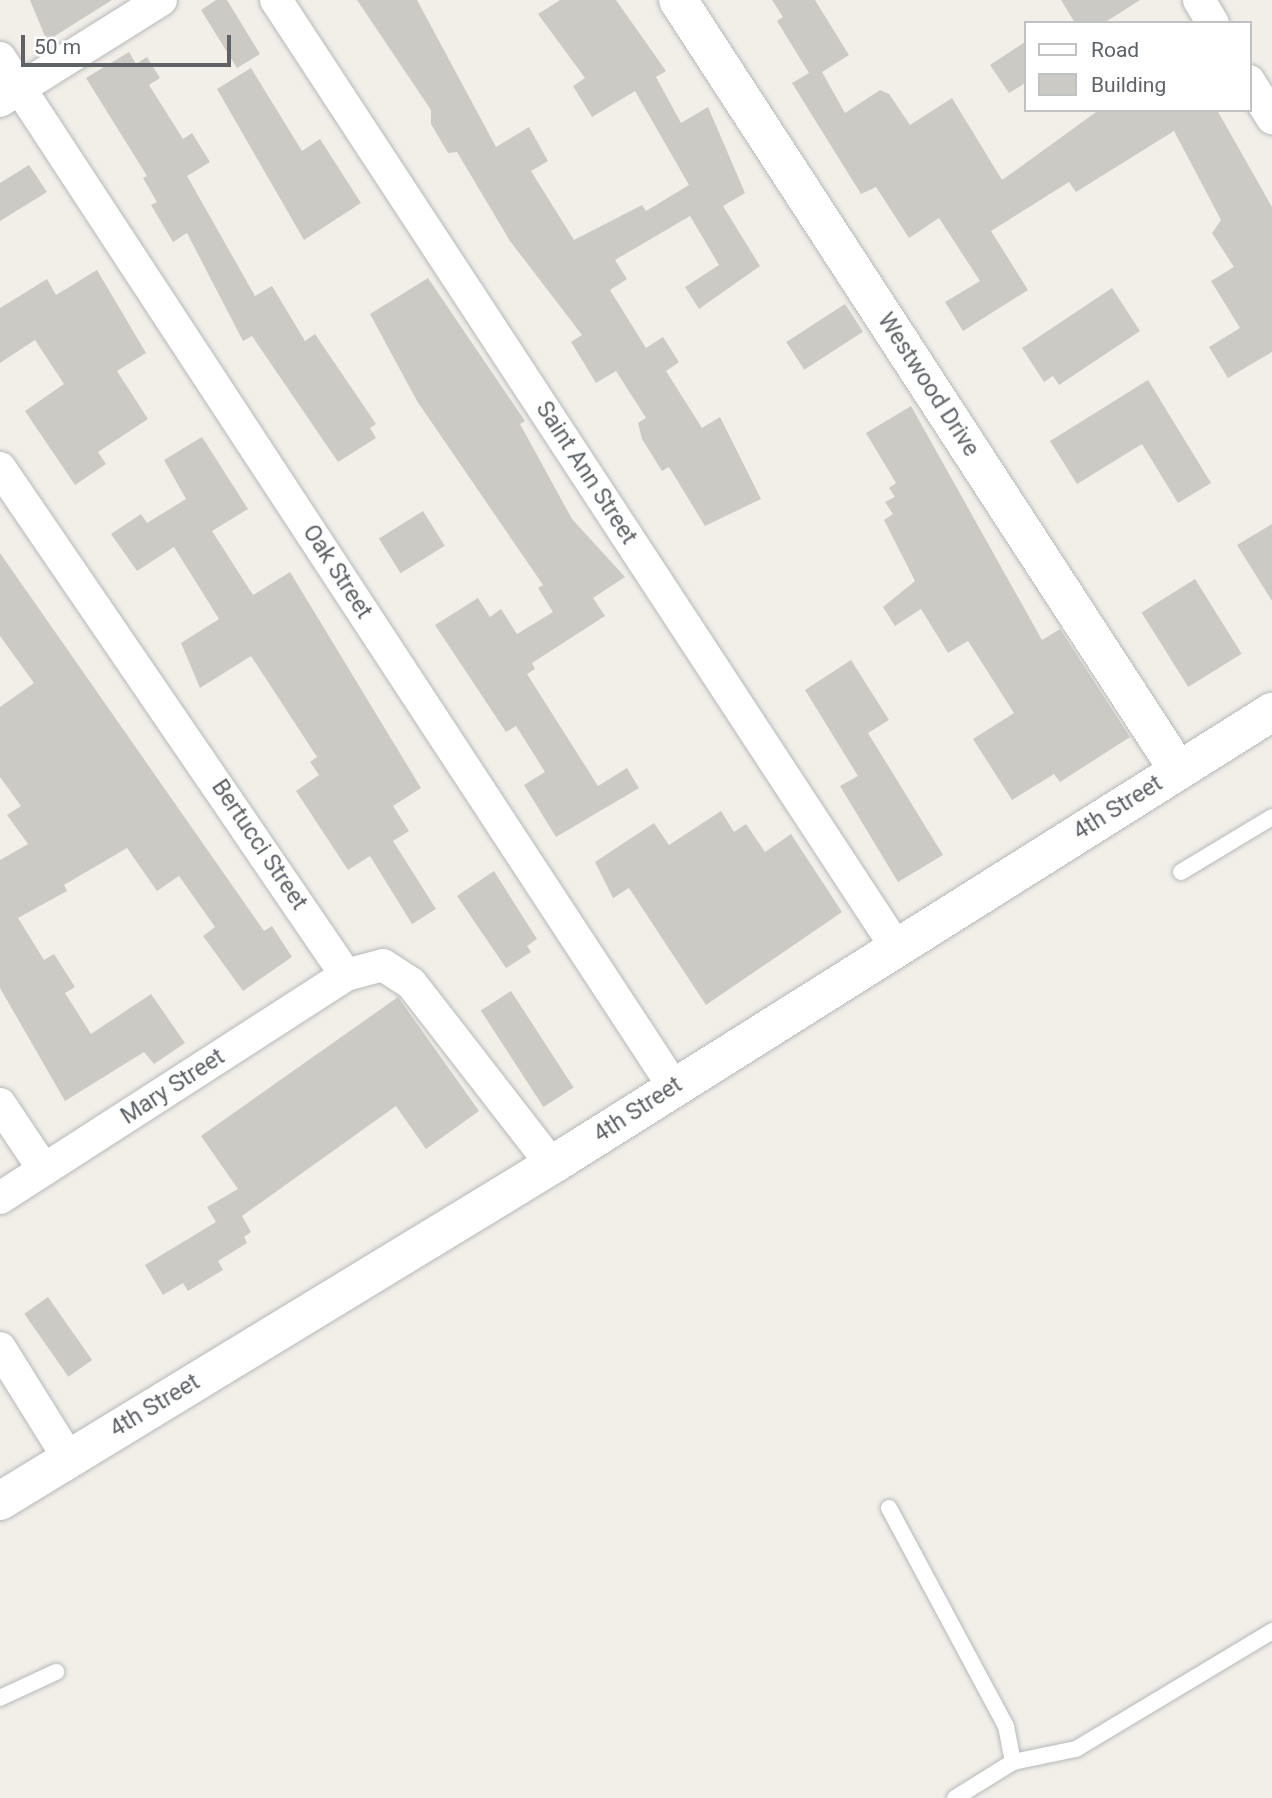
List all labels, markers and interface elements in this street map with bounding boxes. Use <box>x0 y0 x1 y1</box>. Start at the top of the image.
scale bar <box>24 21 234 65</box>
legend <box>1024 21 1251 112</box>
text: 50 m <box>34 35 81 59</box>
text: Road <box>1091 38 1139 62</box>
text: Building <box>1091 73 1166 97</box>
street label: Westwood Drive <box>871 308 985 462</box>
street label: Saint Ann Street <box>530 397 642 549</box>
street label: Oak Street <box>296 520 378 624</box>
street label: 4th Street <box>1068 770 1168 846</box>
street label: Bertucci Street <box>205 775 313 915</box>
street label: Mary Street <box>116 1043 230 1131</box>
street label: 4th Street <box>589 1071 687 1149</box>
street label: 4th Street <box>105 1369 205 1443</box>

